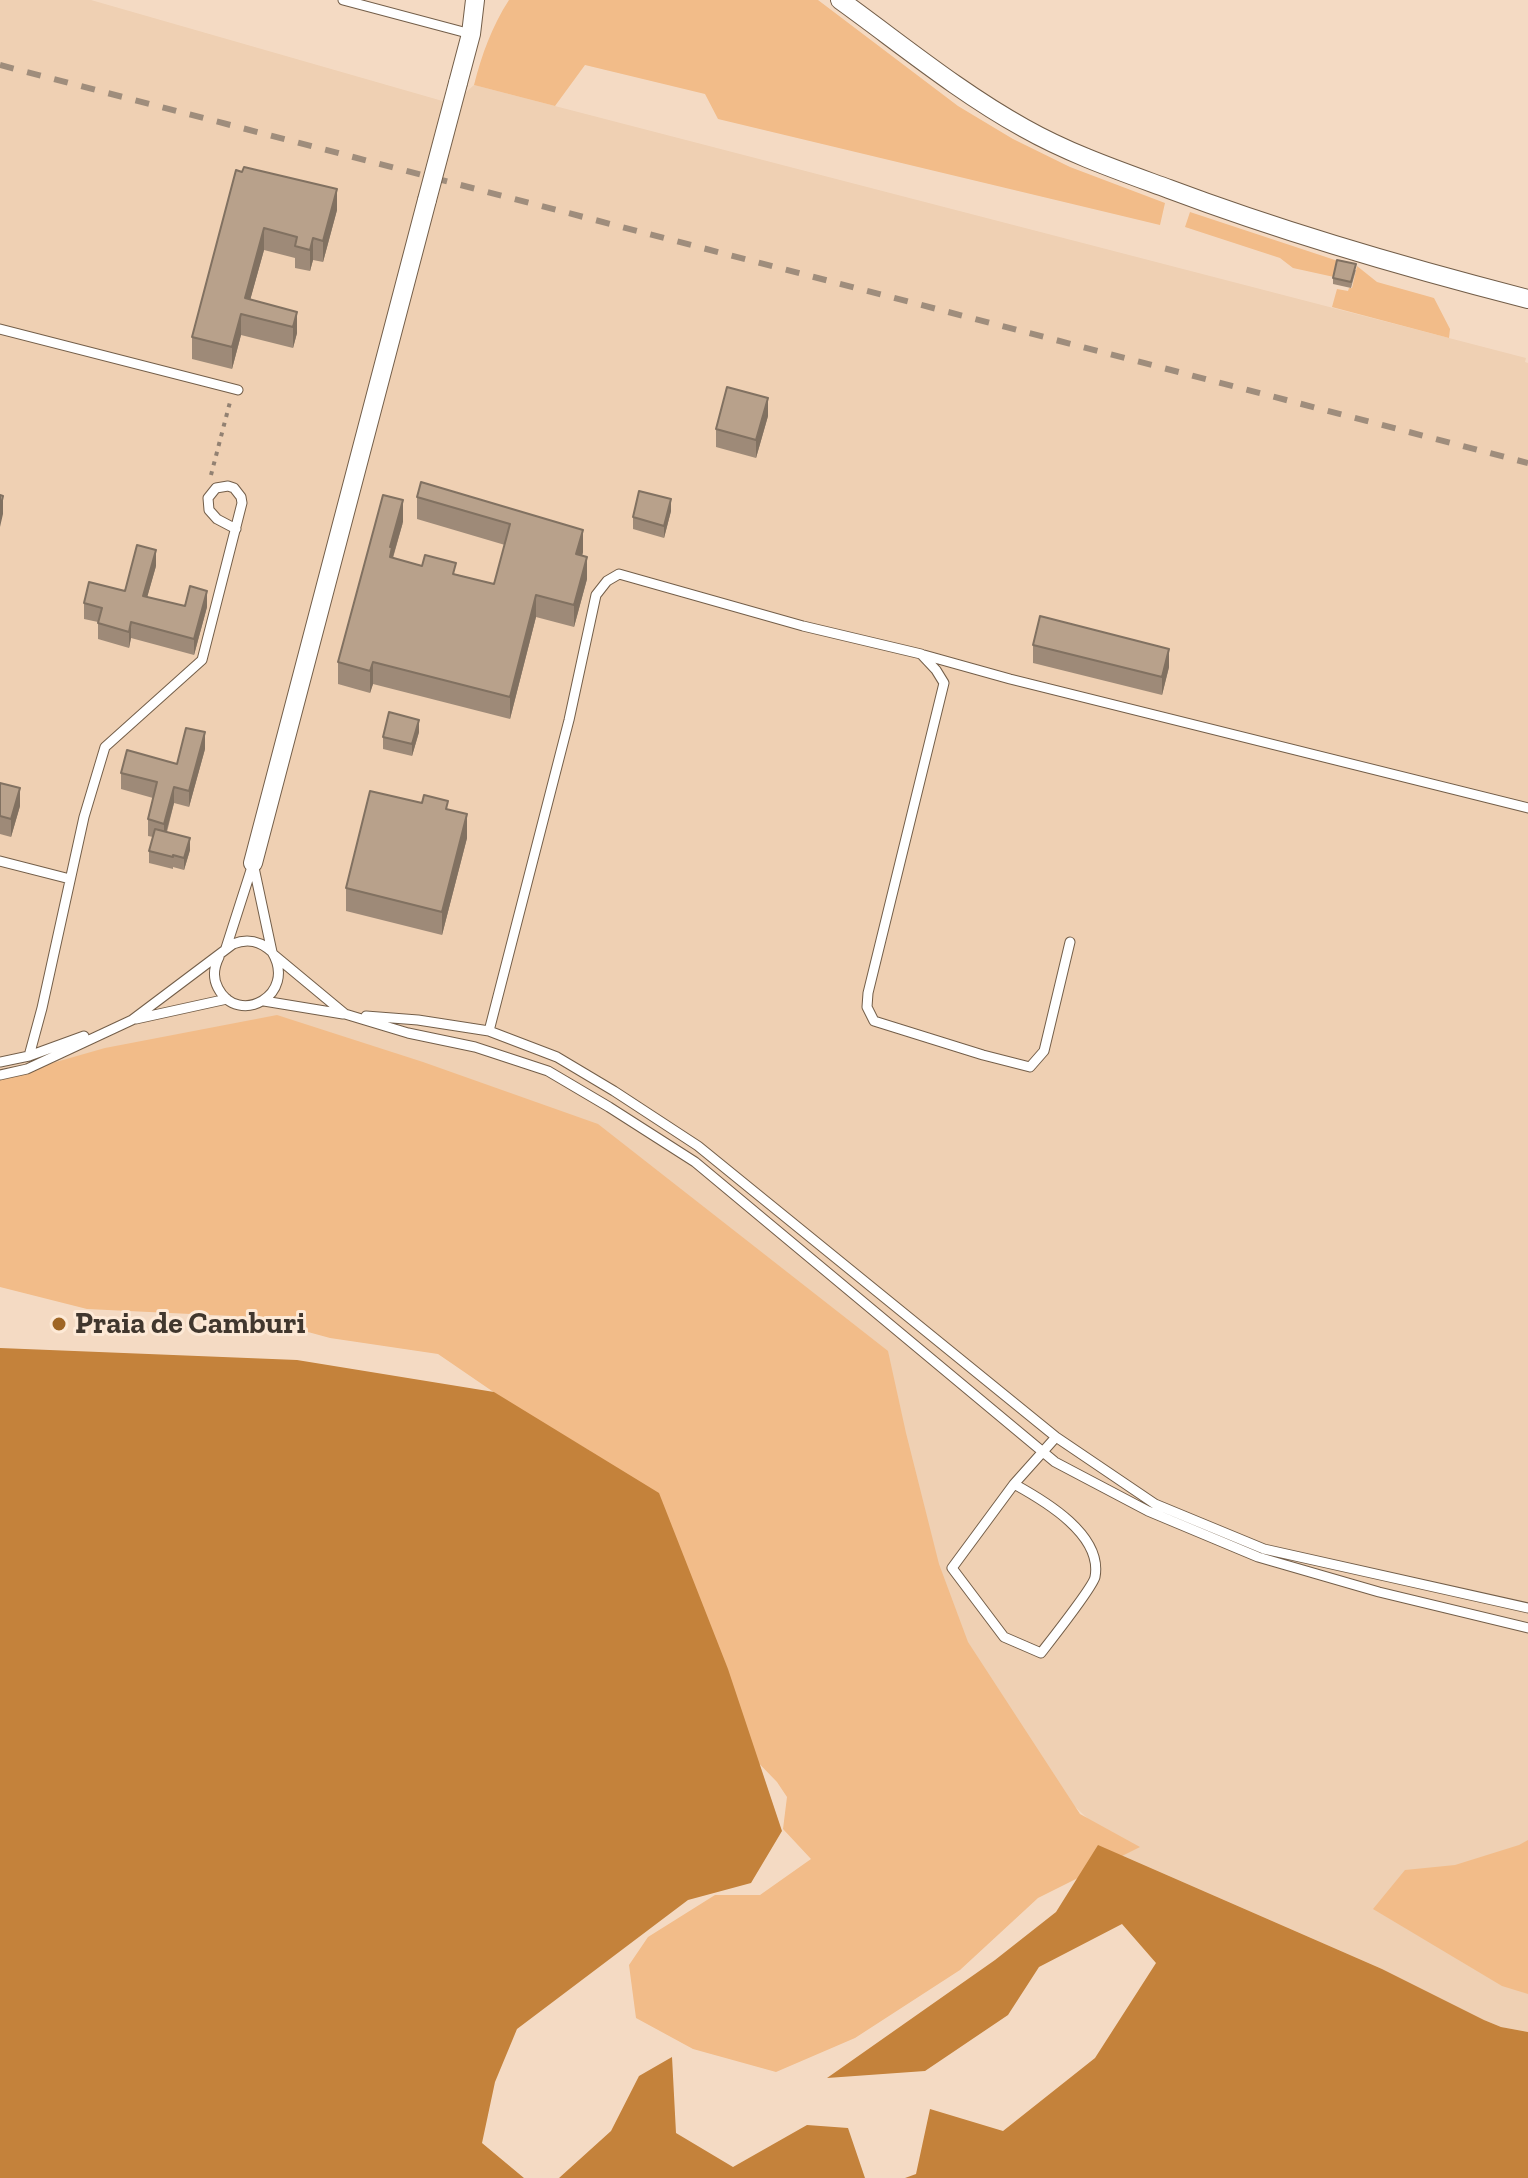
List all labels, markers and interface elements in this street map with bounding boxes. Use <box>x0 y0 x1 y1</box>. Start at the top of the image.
place label: Praia de Camburi <box>75 1306 305 1342</box>
marker: Praia de Camburi <box>50 1315 68 1333</box>

